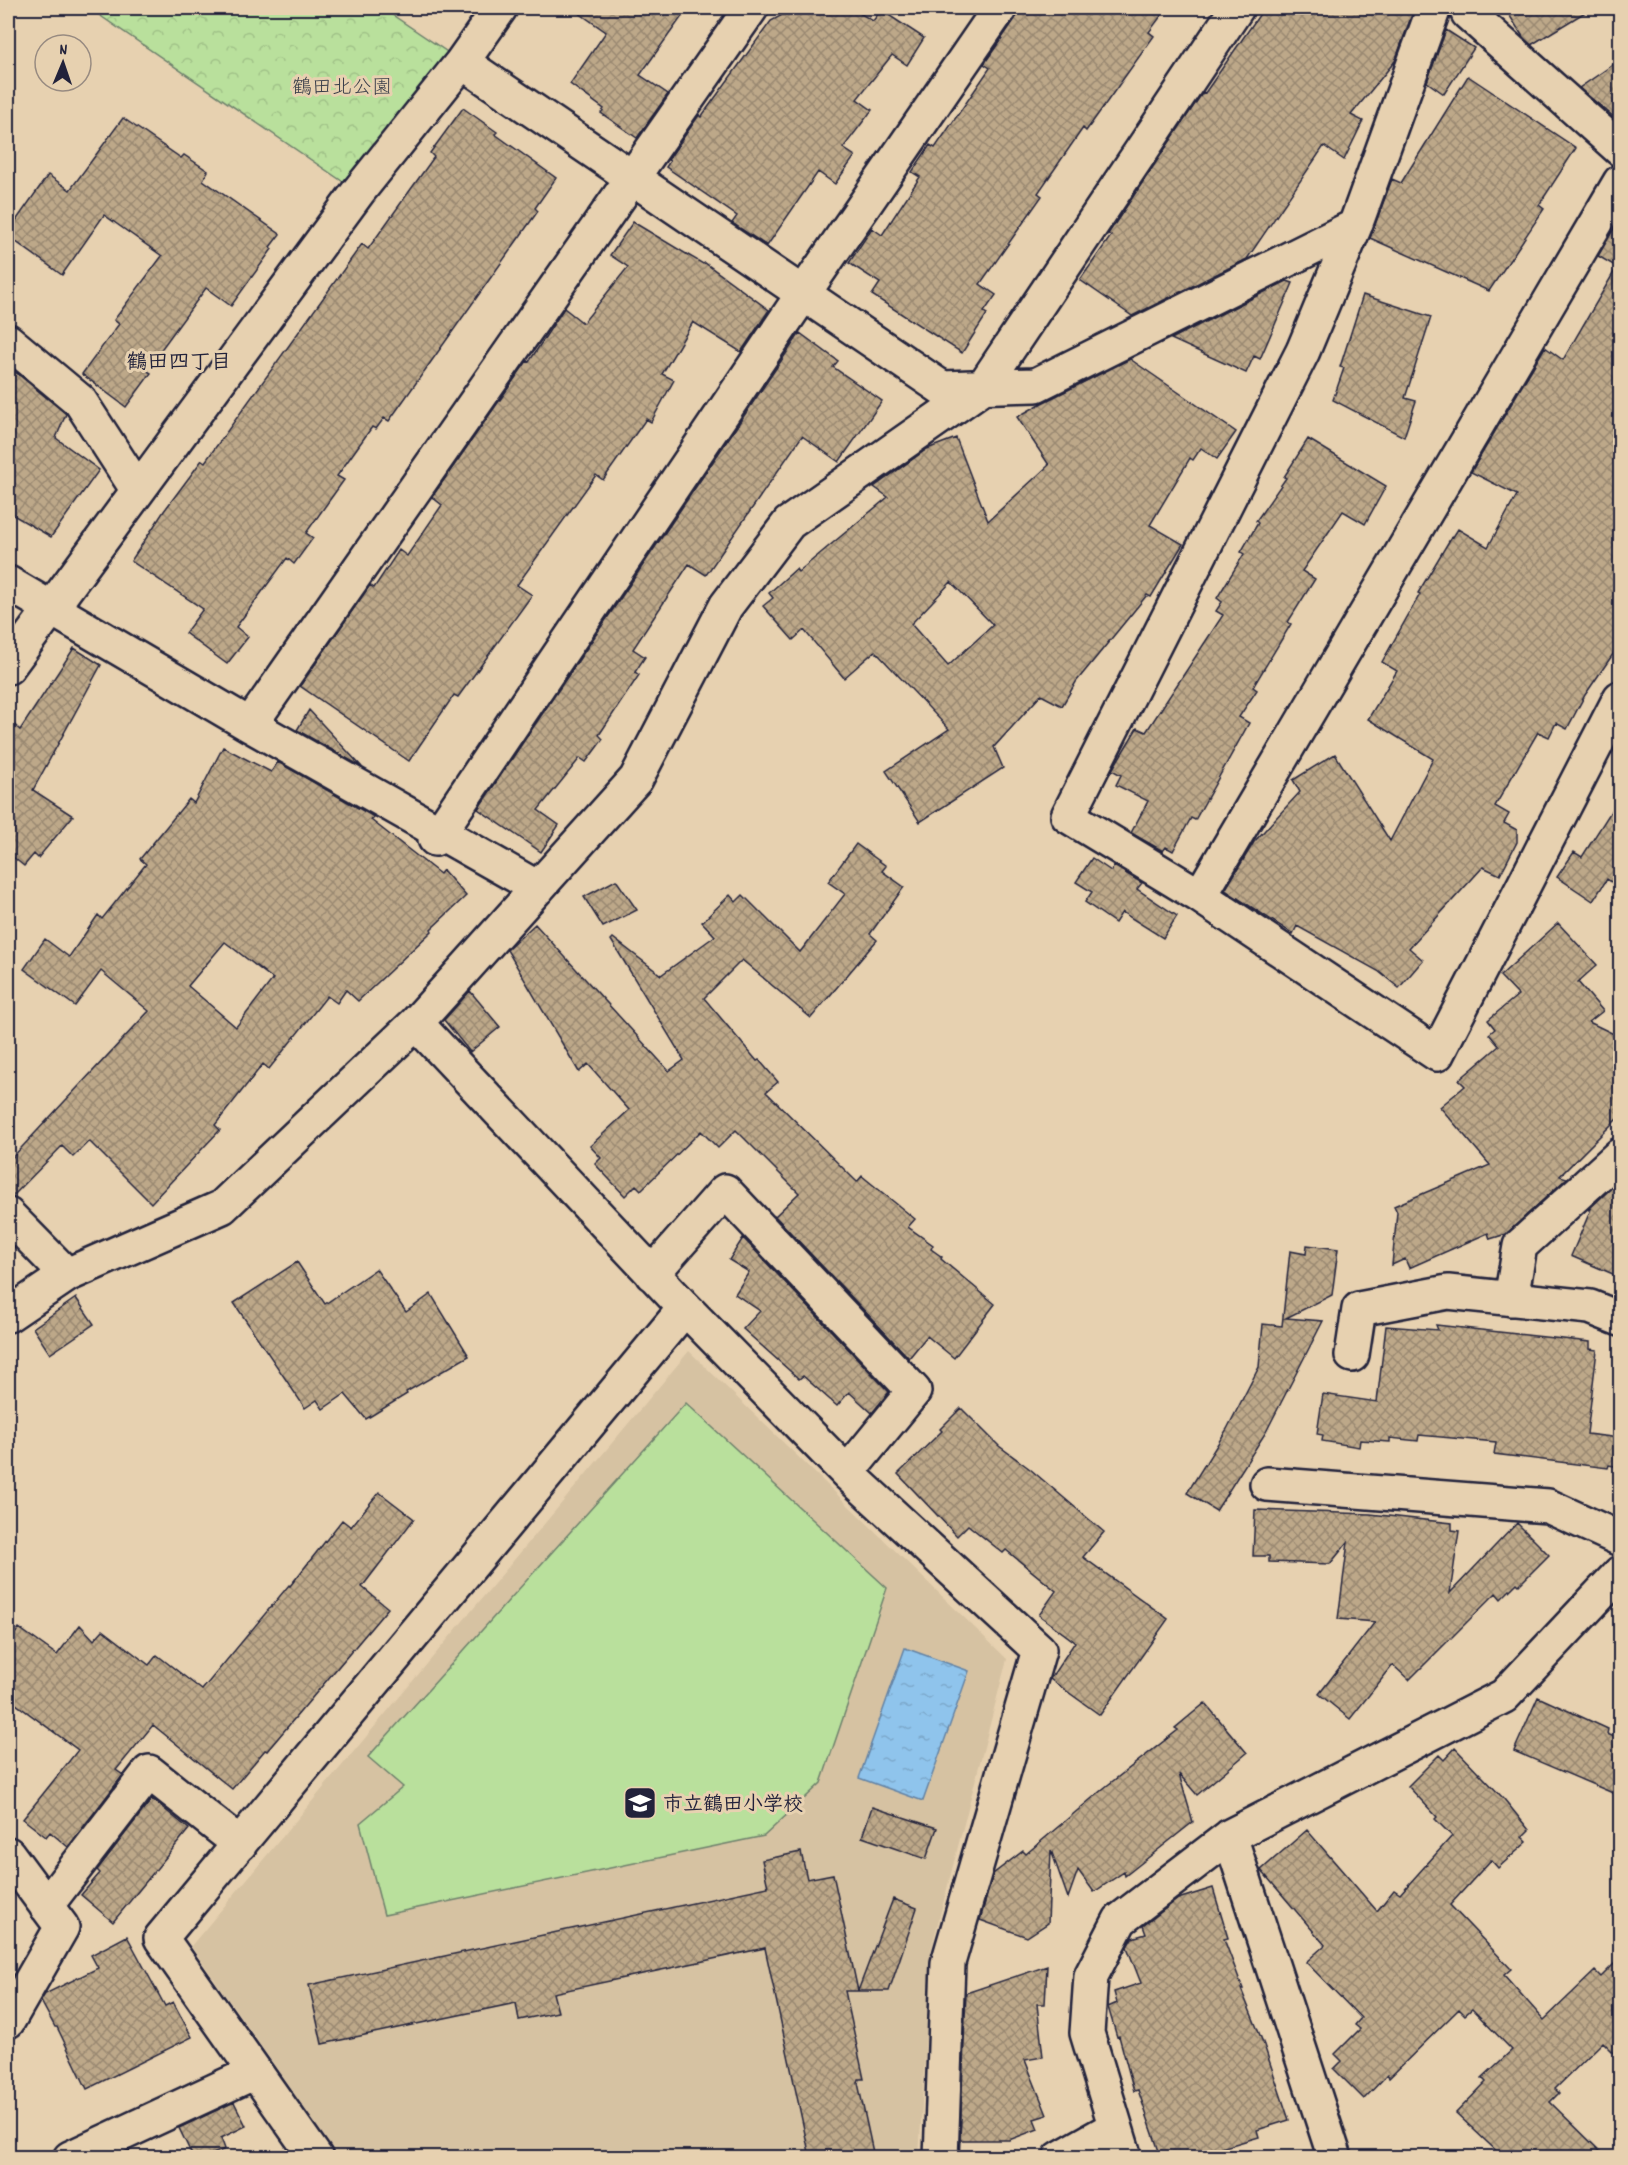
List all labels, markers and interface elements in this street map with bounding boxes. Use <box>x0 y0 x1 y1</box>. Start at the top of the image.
north arrow <box>33 33 93 93</box>
text: N <box>59 39 68 62</box>
park label: 鶴田北公園 <box>292 75 392 103</box>
district label: 鶴田四丁目 <box>127 349 232 379</box>
school or university icon: 市立鶴田小学校 <box>622 1785 658 1821</box>
place label: 市立鶴田小学校 <box>663 1792 803 1820</box>

